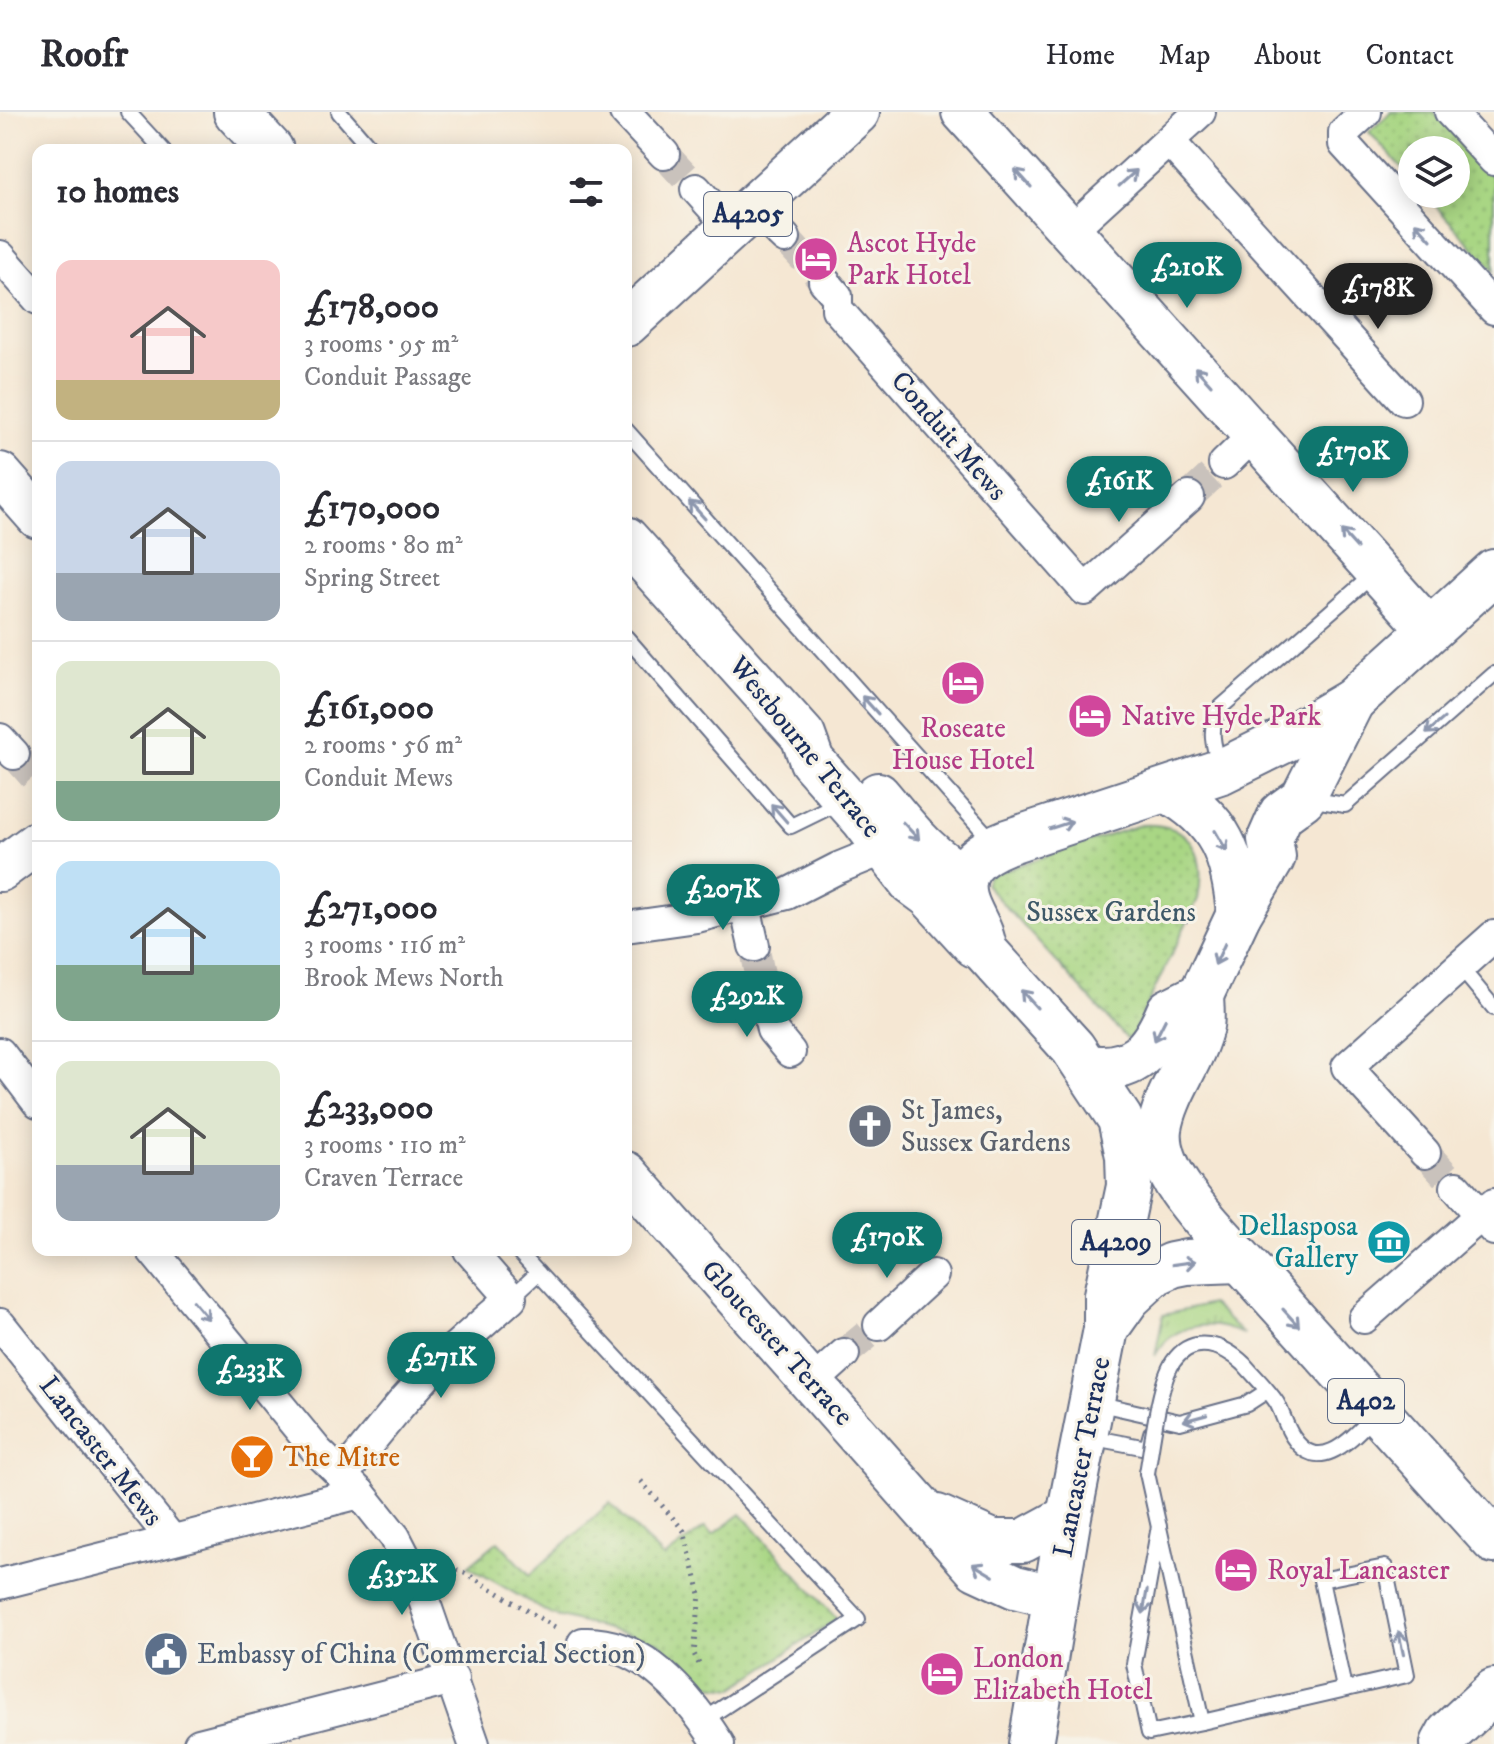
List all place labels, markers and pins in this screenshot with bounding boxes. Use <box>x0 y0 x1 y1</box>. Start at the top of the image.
place label: Ascot Hyde Park Hotel <box>847 226 976 293</box>
hotel icon: Ascot Hyde Park Hotel <box>792 235 840 283</box>
pin: £210K <box>1131 242 1243 310</box>
pin: £178K <box>1322 263 1434 331</box>
pin: £170K <box>1297 426 1409 494</box>
pin: £161K <box>1063 456 1175 524</box>
hotel icon: Roseate House Hotel <box>939 659 987 707</box>
hotel icon: Native Hyde Park <box>1066 692 1114 740</box>
place label: Native Hyde Park <box>1121 699 1321 734</box>
place label: Roseate House Hotel <box>892 711 1035 778</box>
pin: £207K <box>667 864 779 932</box>
pin: £292K <box>691 971 803 1039</box>
place label: St James, Sussex Gardens <box>901 1093 1071 1160</box>
church icon: St James, Sussex Gardens <box>846 1102 894 1150</box>
place label: Dellasposa Gallery <box>1239 1209 1359 1276</box>
pin: £170K <box>831 1212 943 1280</box>
museum icon: Dellasposa Gallery <box>1365 1218 1413 1266</box>
pin: £271K <box>385 1332 497 1400</box>
pin: £233K <box>194 1344 306 1412</box>
bar icon: The Mitre <box>228 1433 276 1481</box>
place label: The Mitre <box>283 1440 400 1475</box>
hotel icon: Royal Lancaster <box>1212 1546 1260 1594</box>
pin: £352K <box>346 1549 458 1617</box>
place label: Royal Lancaster <box>1267 1553 1450 1588</box>
public building icon: Embassy of China (Commercial Section) <box>142 1630 190 1678</box>
place label: Embassy of China (Commercial Section) <box>197 1637 645 1672</box>
place label: London Elizabeth Hotel <box>973 1641 1153 1708</box>
hotel icon: London Elizabeth Hotel <box>918 1650 966 1698</box>

